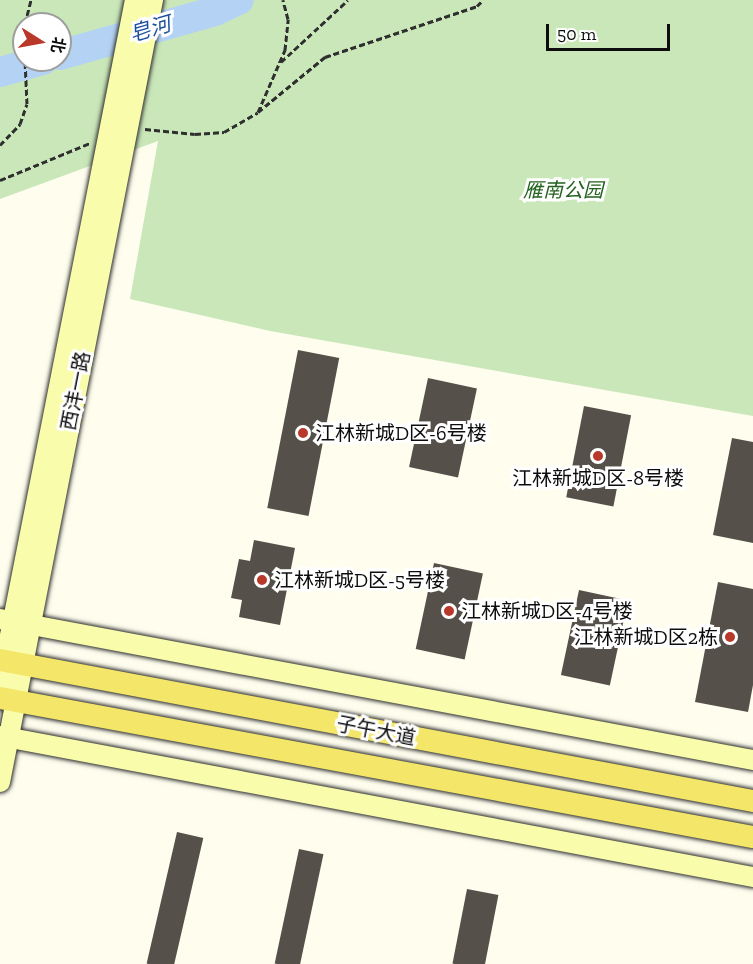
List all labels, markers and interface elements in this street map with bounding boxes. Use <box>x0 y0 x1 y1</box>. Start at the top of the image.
water label: 皂河 <box>126 11 174 47</box>
north arrow <box>12 12 72 72</box>
scale bar <box>549 12 674 50</box>
text: 50 m <box>557 23 596 45</box>
text: 北 <box>47 35 69 55</box>
park label: 雁南公园 <box>523 178 603 202</box>
street label: 西沣一路 <box>57 349 95 433</box>
place label: 江林新城D区-6号楼 <box>315 421 487 445</box>
marker: 江林新城D区-6号楼 <box>296 426 310 440</box>
marker: 江林新城D区-8号楼 <box>591 449 605 463</box>
place label: 江林新城D区-8号楼 <box>512 466 684 490</box>
place label: 江林新城D区-5号楼 <box>274 568 445 592</box>
marker: 江林新城D区-5号楼 <box>255 573 269 587</box>
place label: 江林新城D区-4号楼 <box>461 599 633 623</box>
marker: 江林新城D区-4号楼 <box>442 604 456 618</box>
place label: 江林新城D区2栋 <box>574 625 718 649</box>
marker: 江林新城D区2栋 <box>723 630 737 644</box>
street label: 子午大道 <box>334 712 418 750</box>

